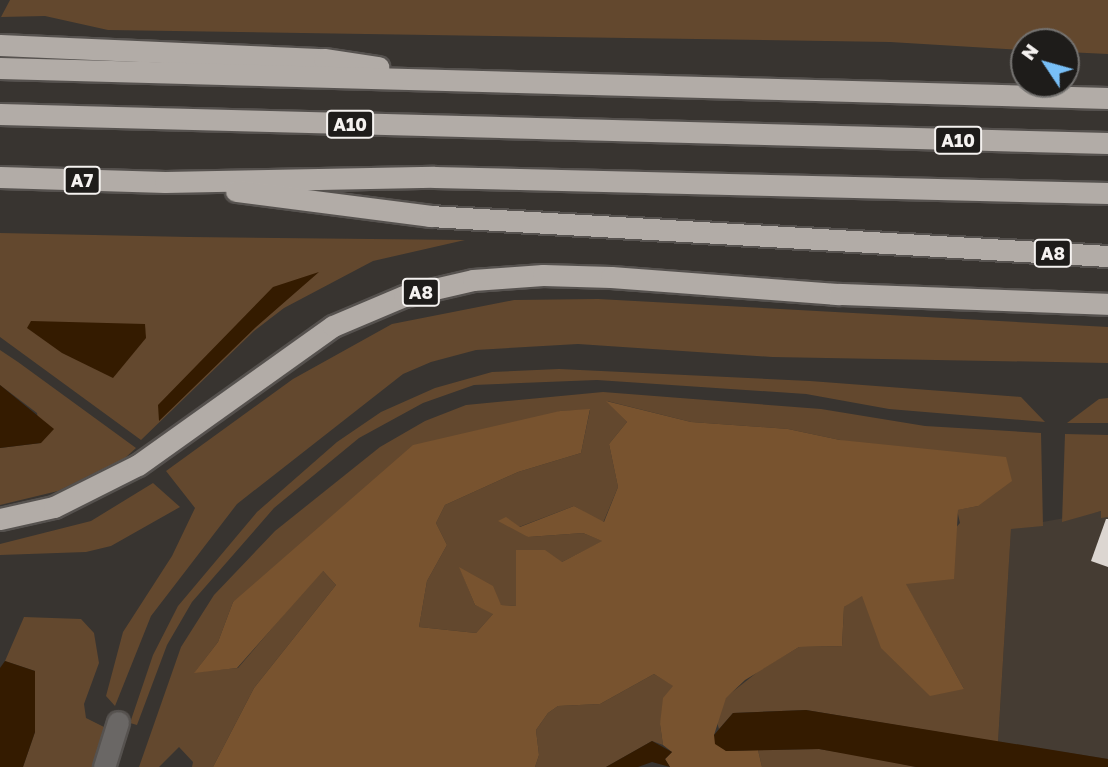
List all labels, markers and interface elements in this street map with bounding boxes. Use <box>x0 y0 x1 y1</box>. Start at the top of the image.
north arrow <box>1010 28 1080 98</box>
text: N <box>1016 39 1043 64</box>
road number: A10 <box>326 110 374 139</box>
road number: A10 <box>934 125 982 154</box>
road number: A7 <box>63 166 101 195</box>
road number: A8 <box>1034 239 1072 268</box>
road number: A8 <box>402 278 440 306</box>

